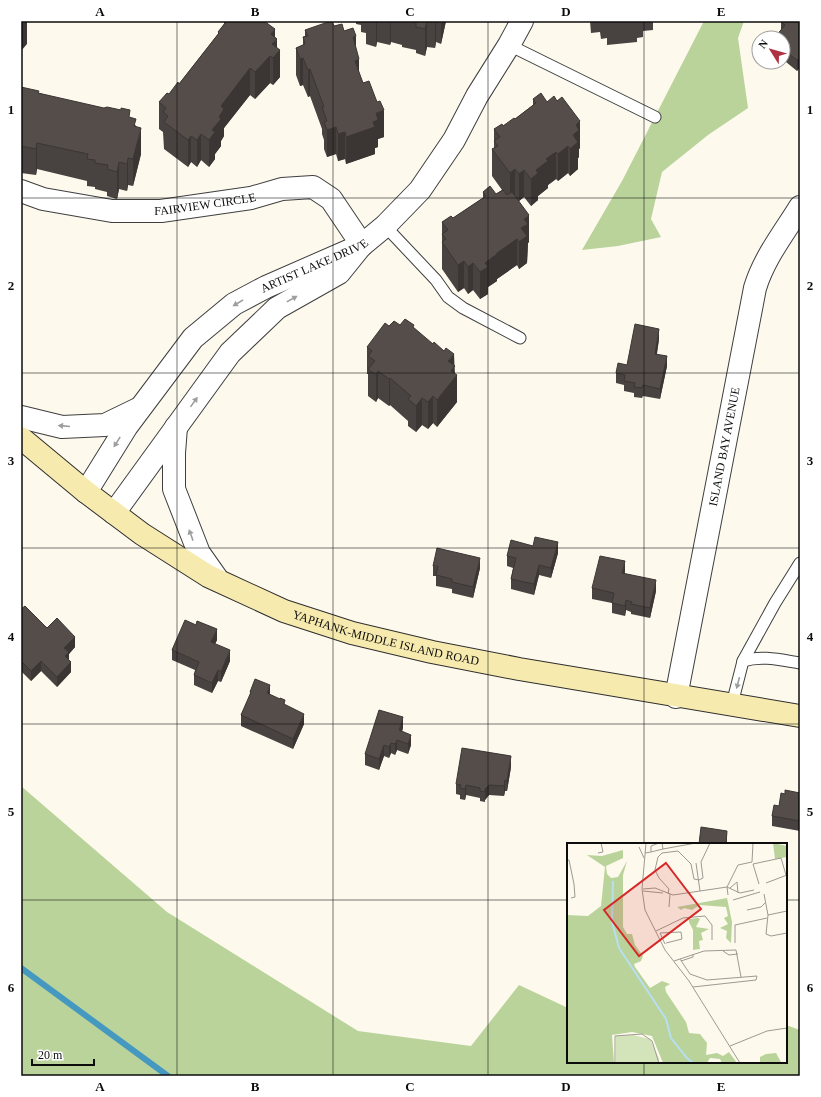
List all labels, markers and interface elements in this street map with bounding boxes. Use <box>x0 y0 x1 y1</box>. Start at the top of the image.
text: A <box>95 4 105 19</box>
text: B <box>251 4 260 19</box>
text: C <box>405 4 415 19</box>
text: D <box>561 4 571 19</box>
text: E <box>717 4 725 19</box>
north arrow <box>751 30 791 70</box>
text: N <box>756 37 770 51</box>
text: 1 <box>8 102 14 117</box>
text: 1 <box>807 102 813 117</box>
street label: FAIRVIEW CIRCLE <box>154 190 258 218</box>
street label: ARTIST LAKE DRIVE <box>258 236 371 296</box>
text: 2 <box>8 278 14 293</box>
text: 2 <box>807 278 813 293</box>
one-way arrow <box>286 296 298 302</box>
one-way arrow <box>232 299 244 306</box>
street label: ISLAND BAY AVENUE <box>706 386 743 507</box>
one-way arrow <box>190 397 198 408</box>
one-way arrow <box>57 423 70 429</box>
one-way arrow <box>113 437 121 447</box>
text: 3 <box>8 453 15 468</box>
text: 3 <box>807 453 814 468</box>
one-way arrow <box>188 528 194 540</box>
street label: YAPHANK-MIDDLE ISLAND ROAD <box>291 607 481 668</box>
text: 4 <box>8 629 15 644</box>
text: 4 <box>807 629 814 644</box>
one-way arrow <box>734 677 740 690</box>
text: 5 <box>8 804 15 819</box>
text: 5 <box>807 804 814 819</box>
inset map <box>567 843 787 1063</box>
text: 6 <box>8 980 15 995</box>
text: 6 <box>807 980 814 995</box>
scale bar <box>32 1041 94 1067</box>
text: 20 m <box>38 1048 63 1062</box>
text: A <box>95 1079 105 1094</box>
text: B <box>251 1079 260 1094</box>
text: C <box>405 1079 415 1094</box>
text: D <box>561 1079 571 1094</box>
text: E <box>717 1079 725 1094</box>

